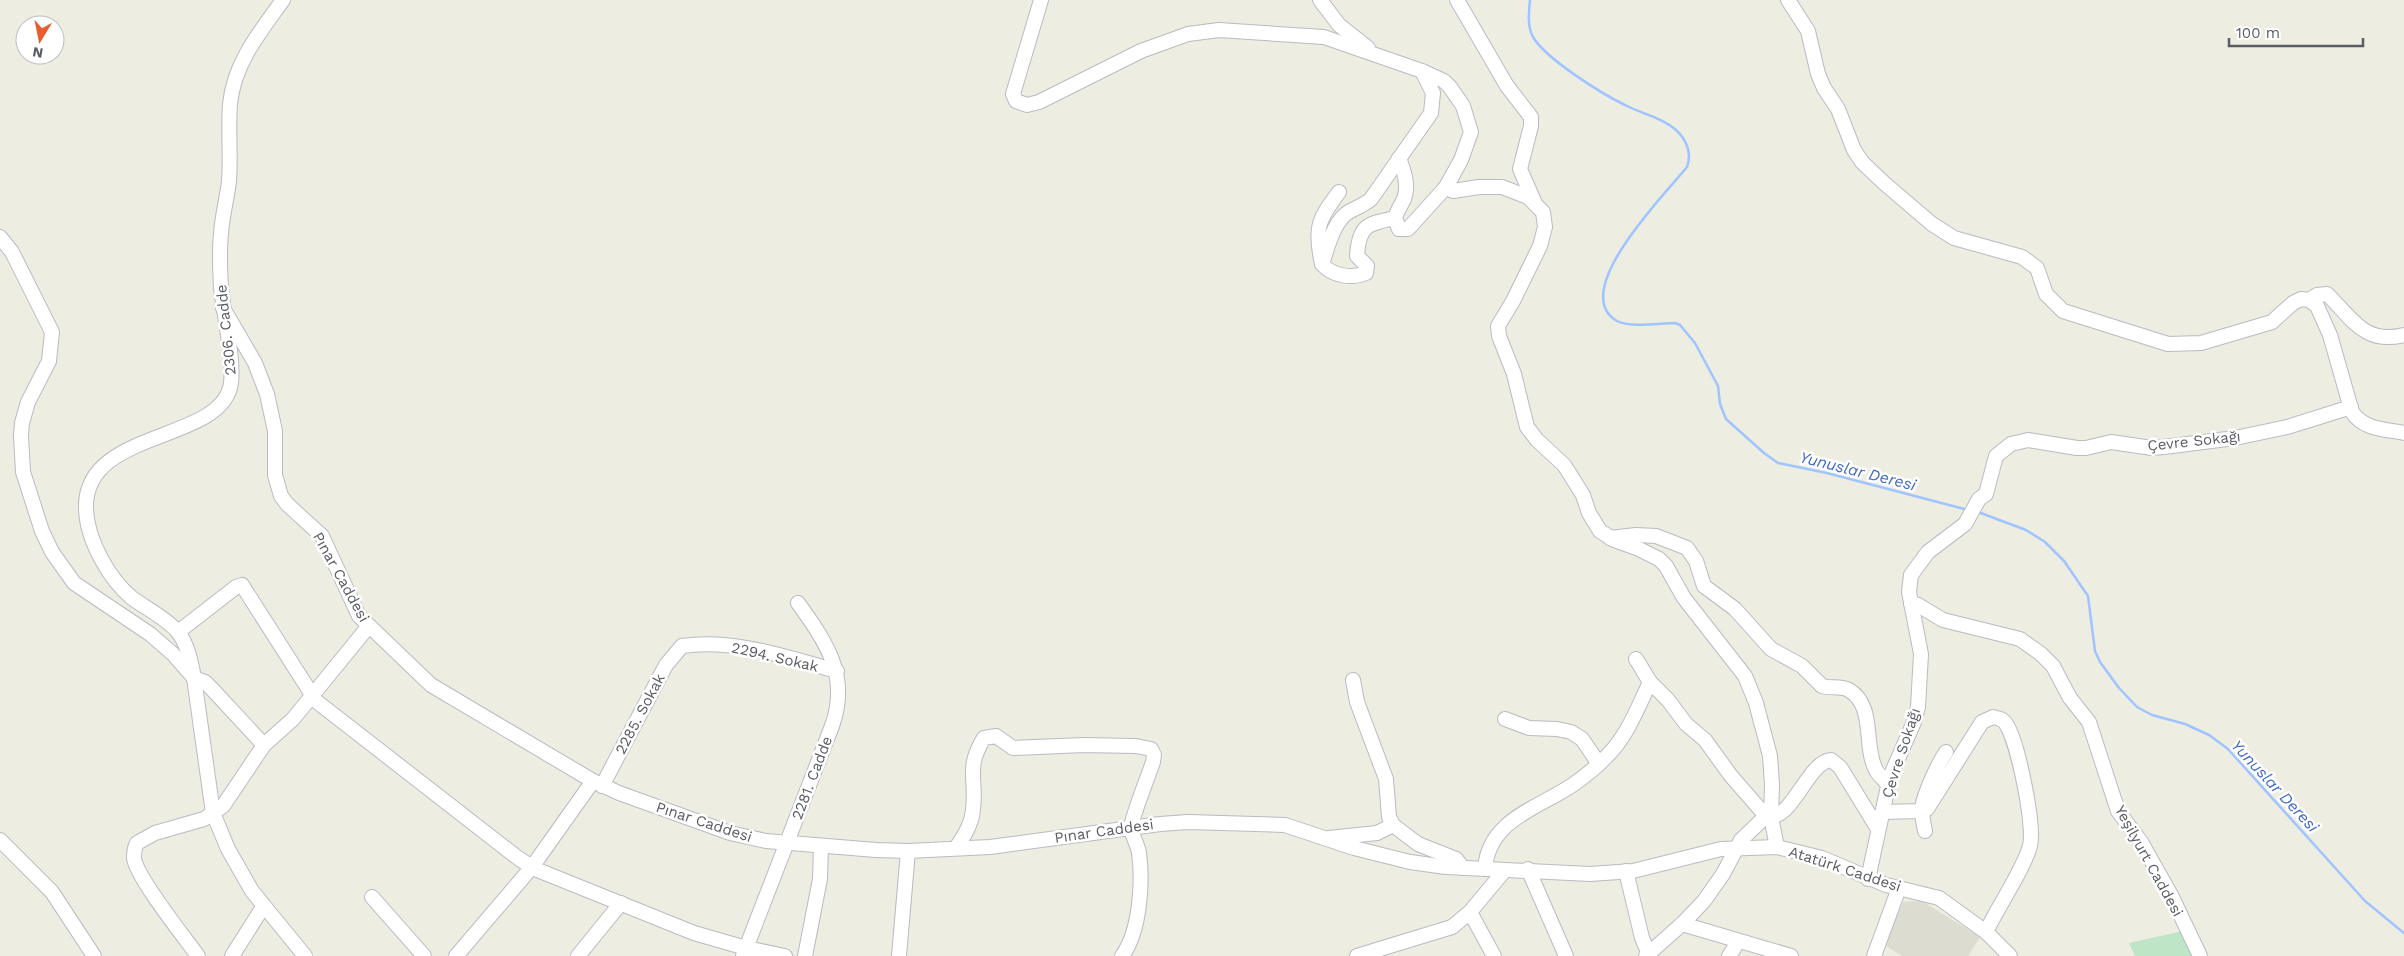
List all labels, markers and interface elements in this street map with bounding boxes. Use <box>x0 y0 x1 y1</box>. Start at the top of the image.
north arrow <box>15 15 65 65</box>
scale bar <box>2229 15 2363 47</box>
text: 100 m <box>2236 24 2280 42</box>
text: N <box>31 44 44 62</box>
street label: 2306. Cadde <box>212 284 240 376</box>
street label: Çevre Sokağı <box>2147 427 2241 455</box>
water label: Yunuslar Deresi <box>1798 447 1919 495</box>
street label: Pınar Caddesi <box>309 529 373 625</box>
street label: 2294. Sokak <box>730 638 821 676</box>
street label: 2285. Sokak <box>611 670 669 757</box>
street label: Çevre Sokağı <box>1878 706 1924 800</box>
street label: 2281. Cadde <box>788 734 836 822</box>
water label: Yunuslar Deresi <box>2228 736 2323 837</box>
street label: Pınar Caddesi <box>654 798 754 846</box>
street label: Yeşilyurt Caddesi <box>2111 802 2187 920</box>
street label: Pınar Caddesi <box>1053 815 1155 847</box>
street label: Atatürk Caddesi <box>1787 842 1903 896</box>

